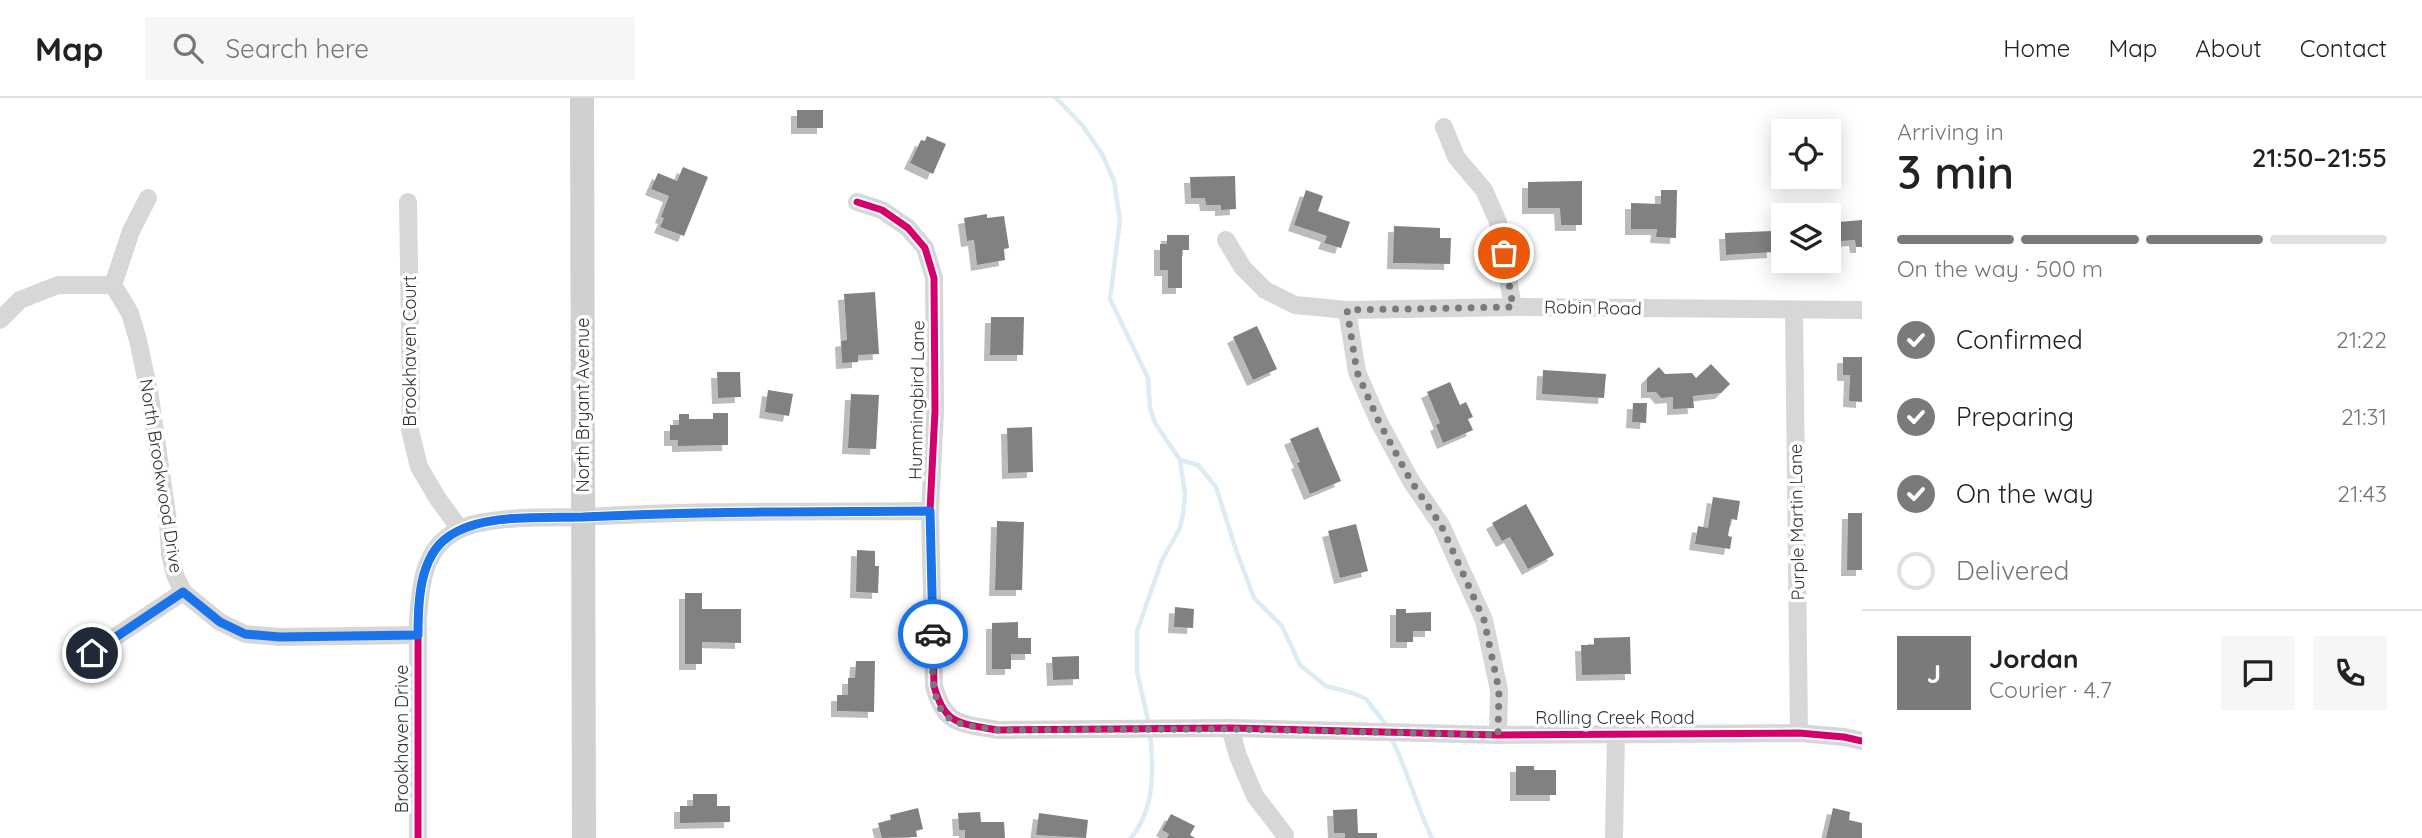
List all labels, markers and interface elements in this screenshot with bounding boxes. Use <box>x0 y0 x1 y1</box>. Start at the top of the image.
search box <box>145 17 635 80</box>
text: Map <box>35 28 103 69</box>
icon: search <box>169 29 207 67</box>
text: Search here <box>225 32 369 65</box>
text: Home <box>2003 33 2070 63</box>
text: Map <box>2108 33 2157 63</box>
text: About <box>2195 33 2262 63</box>
text: Contact <box>2300 33 2387 63</box>
text: Arriving in <box>1897 117 2004 146</box>
map controls <box>1771 119 1841 273</box>
button: locate <box>1771 119 1841 189</box>
text: 21:50–21:55 <box>2252 141 2387 174</box>
text: 3 min <box>1897 143 2014 201</box>
button: layers <box>1771 203 1841 273</box>
pin <box>1474 223 1534 283</box>
icon: bag <box>1485 234 1523 272</box>
text: On the way · 500 m <box>1897 254 2103 283</box>
street label: Brookhaven Court <box>398 275 421 427</box>
street label: Robin Road <box>1544 295 1642 320</box>
street label: North Bryant Avenue <box>571 318 594 492</box>
street label: Hummingbird Lane <box>904 320 929 480</box>
icon: check <box>1897 321 1935 359</box>
text: Confirmed <box>1956 323 2083 356</box>
text: 21:22 <box>2336 325 2387 354</box>
street label: North Brookwood Drive <box>135 377 188 575</box>
icon: check <box>1897 398 1935 436</box>
text: Preparing <box>1956 400 2074 433</box>
text: 21:31 <box>2341 402 2387 431</box>
street label: Purple Martin Lane <box>1784 443 1809 601</box>
icon: check <box>1897 475 1935 513</box>
text: On the way <box>1956 477 2094 510</box>
text: 21:43 <box>2337 479 2387 508</box>
text: Delivered <box>1956 554 2069 587</box>
courier <box>898 599 968 669</box>
icon: car <box>914 615 952 653</box>
pin <box>62 623 122 683</box>
icon: home <box>73 634 111 672</box>
button: chat <box>2221 636 2295 710</box>
button: phone <box>2313 636 2387 710</box>
text: Jordan <box>1989 642 2078 675</box>
text: J <box>1927 657 1941 690</box>
street label: Brookhaven Drive <box>390 665 413 813</box>
text: Courier · 4.7 <box>1989 675 2112 704</box>
street label: Rolling Creek Road <box>1535 706 1695 729</box>

